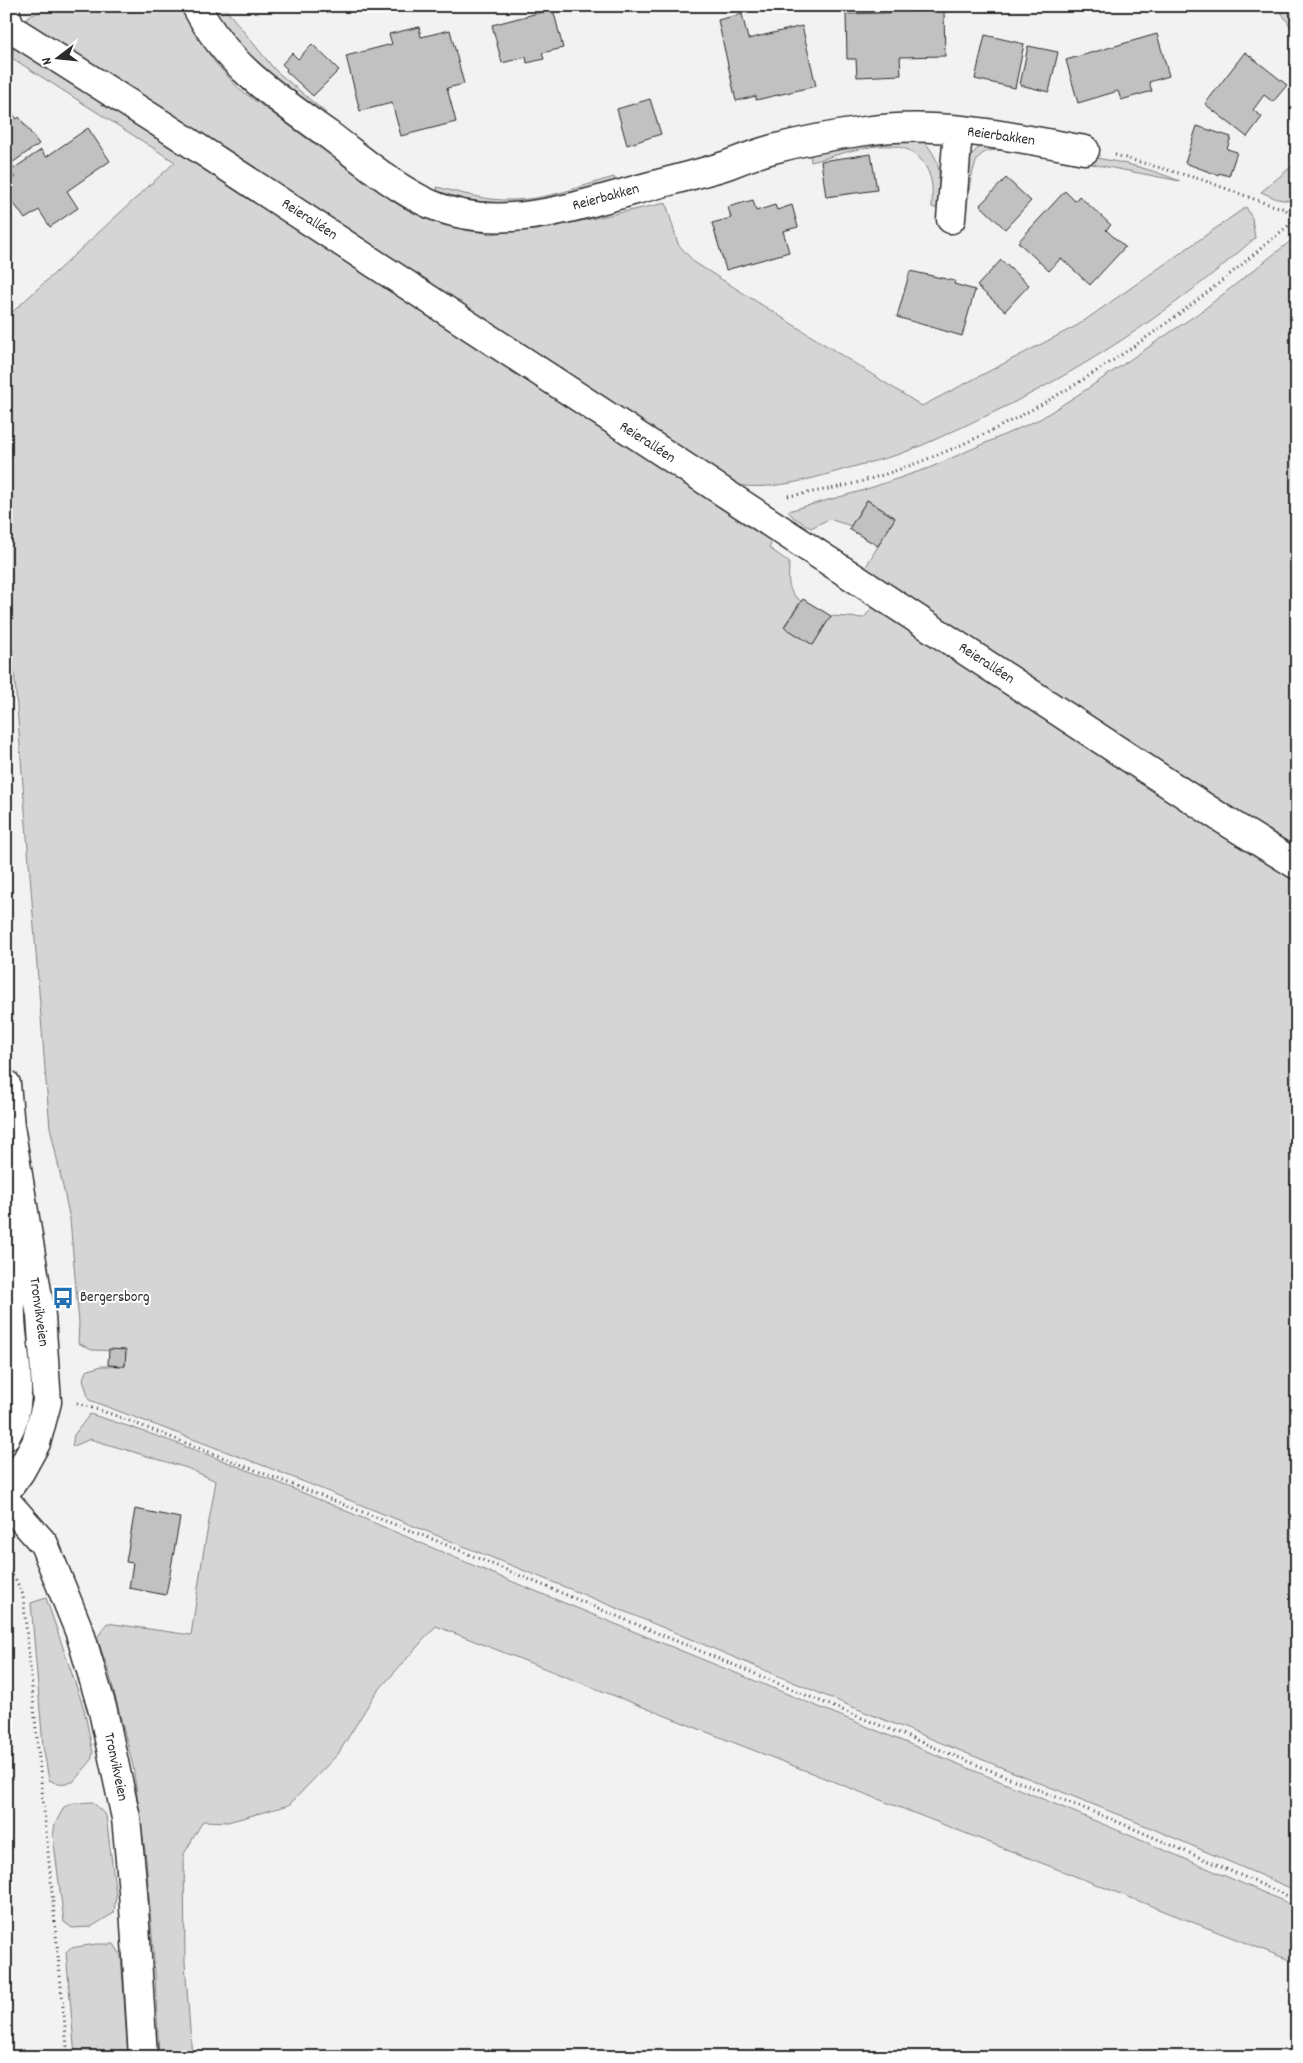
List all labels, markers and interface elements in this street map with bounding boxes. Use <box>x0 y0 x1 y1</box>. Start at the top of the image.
north arrow <box>32 32 82 82</box>
text: N <box>37 55 58 67</box>
street label: Reierbakken <box>966 121 1036 153</box>
street label: Reierbakken <box>570 179 642 217</box>
street label: Reieralléen <box>277 194 341 246</box>
street label: Reieralléen <box>615 417 679 469</box>
street label: Reieralléen <box>954 638 1018 690</box>
street label: Tronvikveien <box>22 1276 54 1348</box>
bus stop icon: Bergersborg <box>50 1285 76 1311</box>
place label: Bergersborg <box>80 1287 150 1309</box>
street label: Tronvikveien <box>97 1731 133 1803</box>

